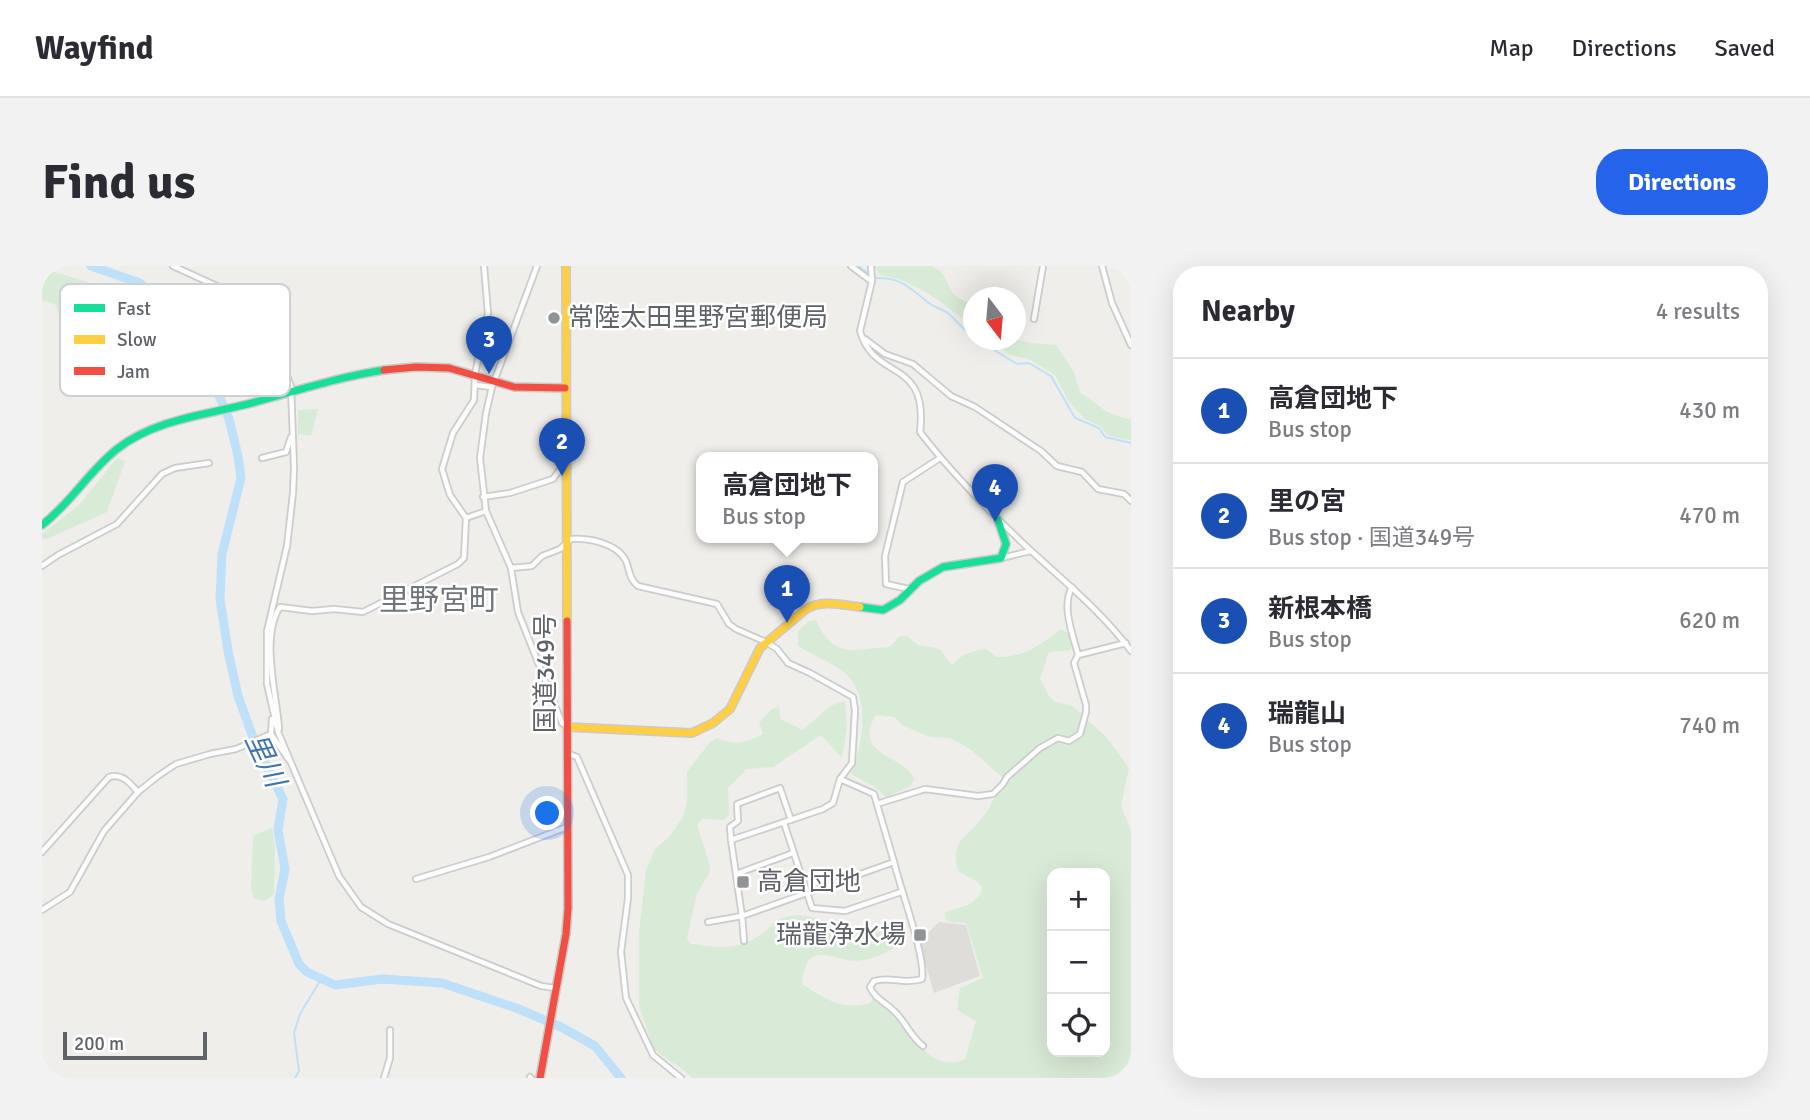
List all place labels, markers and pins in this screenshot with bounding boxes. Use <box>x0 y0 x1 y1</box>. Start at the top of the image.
place label: 常陸太田里野宮郵便局 <box>568 302 828 334</box>
marker: 常陸太田里野宮郵便局 <box>546 310 562 326</box>
pin: 3 <box>466 316 512 374</box>
pin: 2 <box>539 418 585 476</box>
pin: 4 <box>972 464 1018 522</box>
pin: 1 <box>764 565 810 623</box>
place label: 高倉団地 <box>757 866 861 898</box>
marker: 高倉団地 <box>735 874 751 890</box>
place label: 瑞龍浄水場 <box>776 919 906 951</box>
marker: 瑞龍浄水場 <box>912 927 928 943</box>

